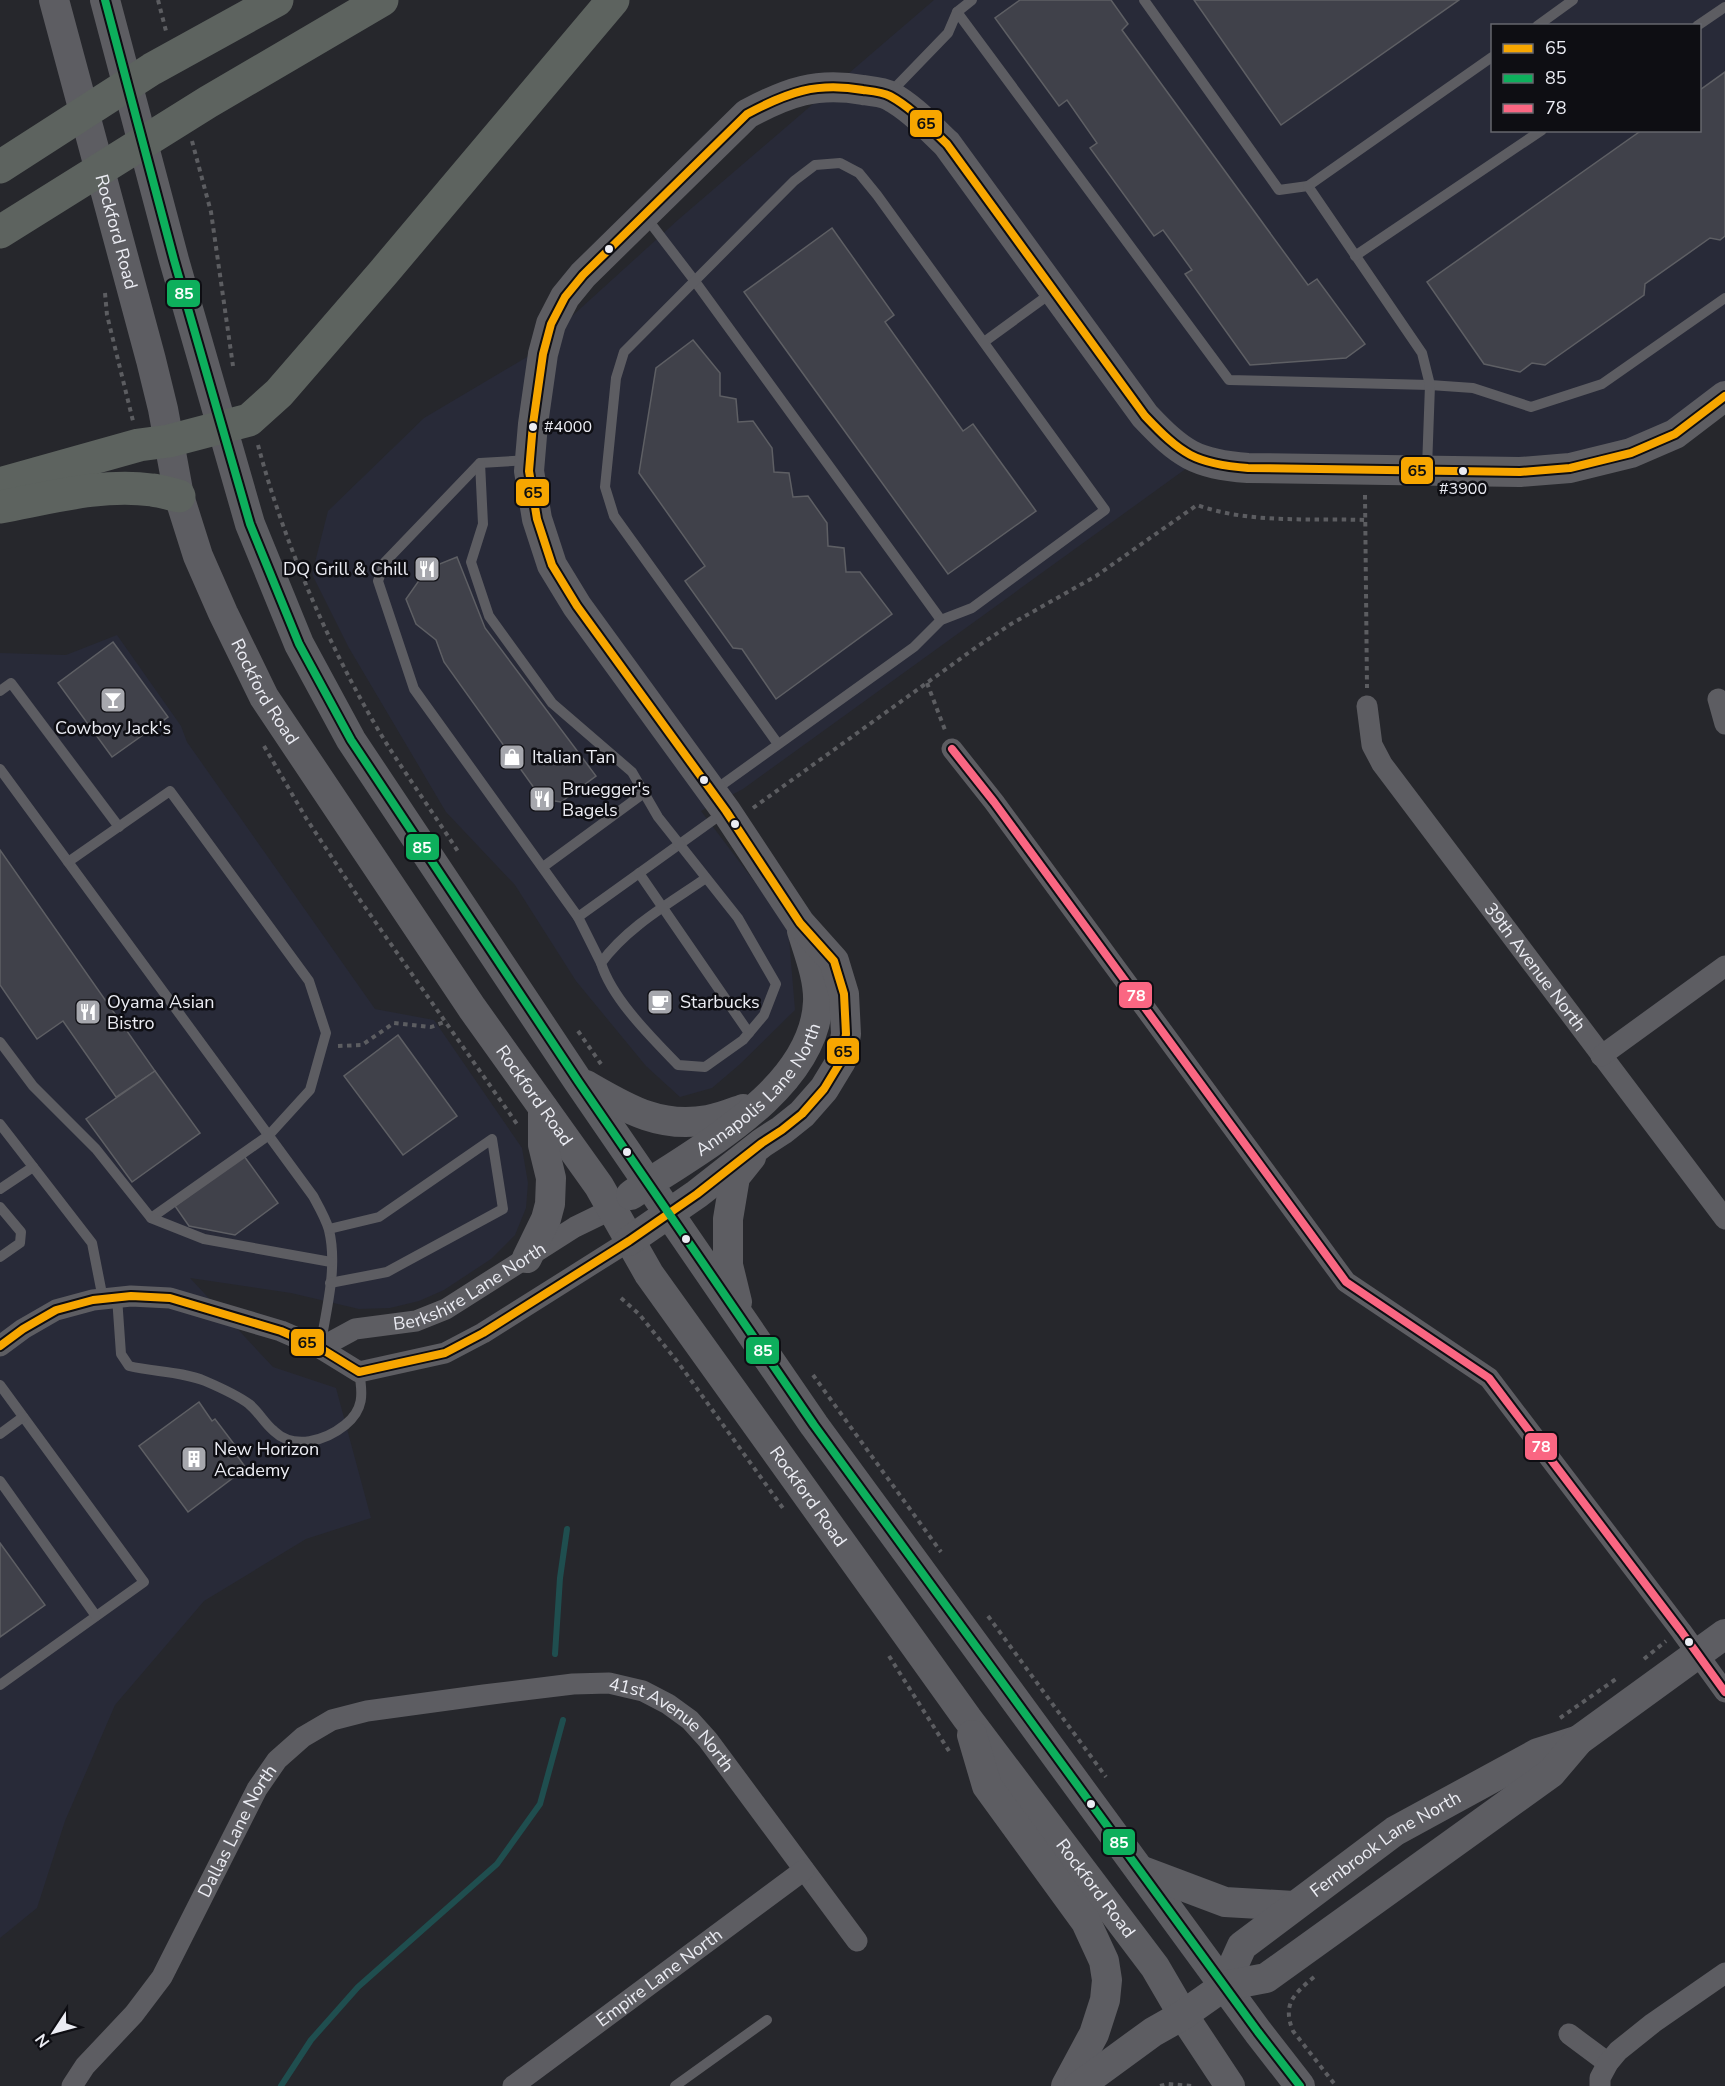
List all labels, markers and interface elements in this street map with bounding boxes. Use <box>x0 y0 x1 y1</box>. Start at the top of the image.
legend <box>1491 24 1701 132</box>
text: 65 <box>1545 36 1567 60</box>
text: 85 <box>1545 66 1567 90</box>
text: 78 <box>1545 96 1567 120</box>
line badge: 65 <box>909 109 943 138</box>
text: 65 <box>916 113 936 135</box>
street label: Rockford Road <box>89 171 143 292</box>
unlabelled marker <box>603 243 615 255</box>
line badge: 85 <box>166 279 201 308</box>
text: 85 <box>174 283 194 305</box>
place label: #4000 <box>544 416 592 438</box>
marker: #4000 <box>527 421 539 433</box>
line badge: 65 <box>1400 456 1434 485</box>
text: 65 <box>1407 460 1427 482</box>
marker: #3900 <box>1457 465 1469 477</box>
line badge: 65 <box>515 478 550 507</box>
place label: #3900 <box>1439 478 1487 500</box>
text: 65 <box>523 482 543 504</box>
restaurant icon: DQ Grill & Chill <box>412 554 442 584</box>
place label: DQ Grill & Chill <box>283 557 409 581</box>
street label: Rockford Road <box>225 635 304 749</box>
bar icon: Cowboy Jack's <box>98 685 128 715</box>
place label: Cowboy Jack's <box>55 716 171 740</box>
shop icon: Italian Tan <box>497 742 527 772</box>
place label: Italian Tan <box>532 745 616 769</box>
unlabelled marker <box>698 774 710 786</box>
place label: Bruegger's Bagels <box>562 777 650 822</box>
restaurant icon: Bruegger's Bagels <box>527 784 557 814</box>
unlabelled marker <box>729 818 741 830</box>
line badge: 85 <box>405 833 440 861</box>
text: 85 <box>412 837 432 859</box>
street label: 39th Avenue North <box>1479 898 1591 1036</box>
line badge: 78 <box>1118 981 1153 1009</box>
text: 78 <box>1126 985 1146 1007</box>
cafe icon: Starbucks <box>645 987 675 1017</box>
place label: Oyama Asian Bistro <box>107 990 215 1035</box>
place label: Starbucks <box>680 990 760 1014</box>
restaurant icon: Oyama Asian Bistro <box>73 997 103 1027</box>
street label: Annapolis Lane North <box>691 1020 826 1162</box>
line badge: 65 <box>826 1037 860 1065</box>
street label: Rockford Road <box>490 1040 579 1151</box>
text: 65 <box>833 1041 853 1063</box>
unlabelled marker <box>621 1146 633 1158</box>
unlabelled marker <box>680 1233 692 1245</box>
street label: Berkshire Lane North <box>392 1237 550 1336</box>
line badge: 65 <box>290 1328 325 1357</box>
text: 65 <box>297 1332 317 1354</box>
line badge: 85 <box>745 1336 780 1365</box>
text: 85 <box>753 1340 773 1362</box>
line badge: 78 <box>1524 1432 1558 1461</box>
text: 78 <box>1531 1436 1551 1458</box>
place label: New Horizon Academy <box>214 1437 319 1482</box>
street label: Rockford Road <box>764 1441 853 1552</box>
building icon: New Horizon Academy <box>179 1444 209 1474</box>
unlabelled marker <box>1683 1636 1695 1648</box>
street label: 41st Avenue North <box>606 1671 740 1777</box>
street label: Dallas Lane North <box>192 1760 282 1901</box>
street label: Fernbrook Lane North <box>1305 1785 1465 1903</box>
unlabelled marker <box>1085 1798 1097 1810</box>
line badge: 85 <box>1102 1828 1136 1856</box>
text: 85 <box>1109 1832 1129 1854</box>
street label: Rockford Road <box>1050 1834 1141 1943</box>
street label: Empire Lane North <box>591 1923 727 2032</box>
north arrow <box>24 2002 84 2062</box>
text: N <box>30 2029 55 2052</box>

